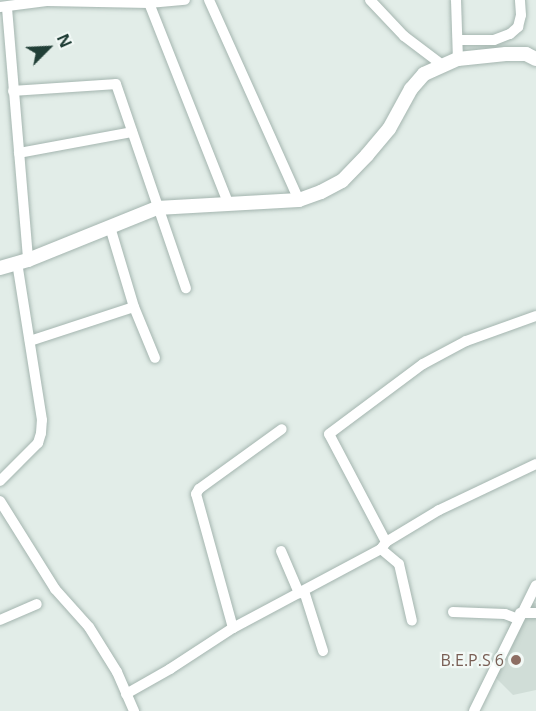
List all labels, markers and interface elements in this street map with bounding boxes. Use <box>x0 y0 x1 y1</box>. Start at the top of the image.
north arrow <box>18 18 78 78</box>
text: N <box>52 30 77 51</box>
place label: B.E.P.S 6 <box>440 650 504 670</box>
marker: B.E.P.S 6 <box>509 653 523 667</box>

